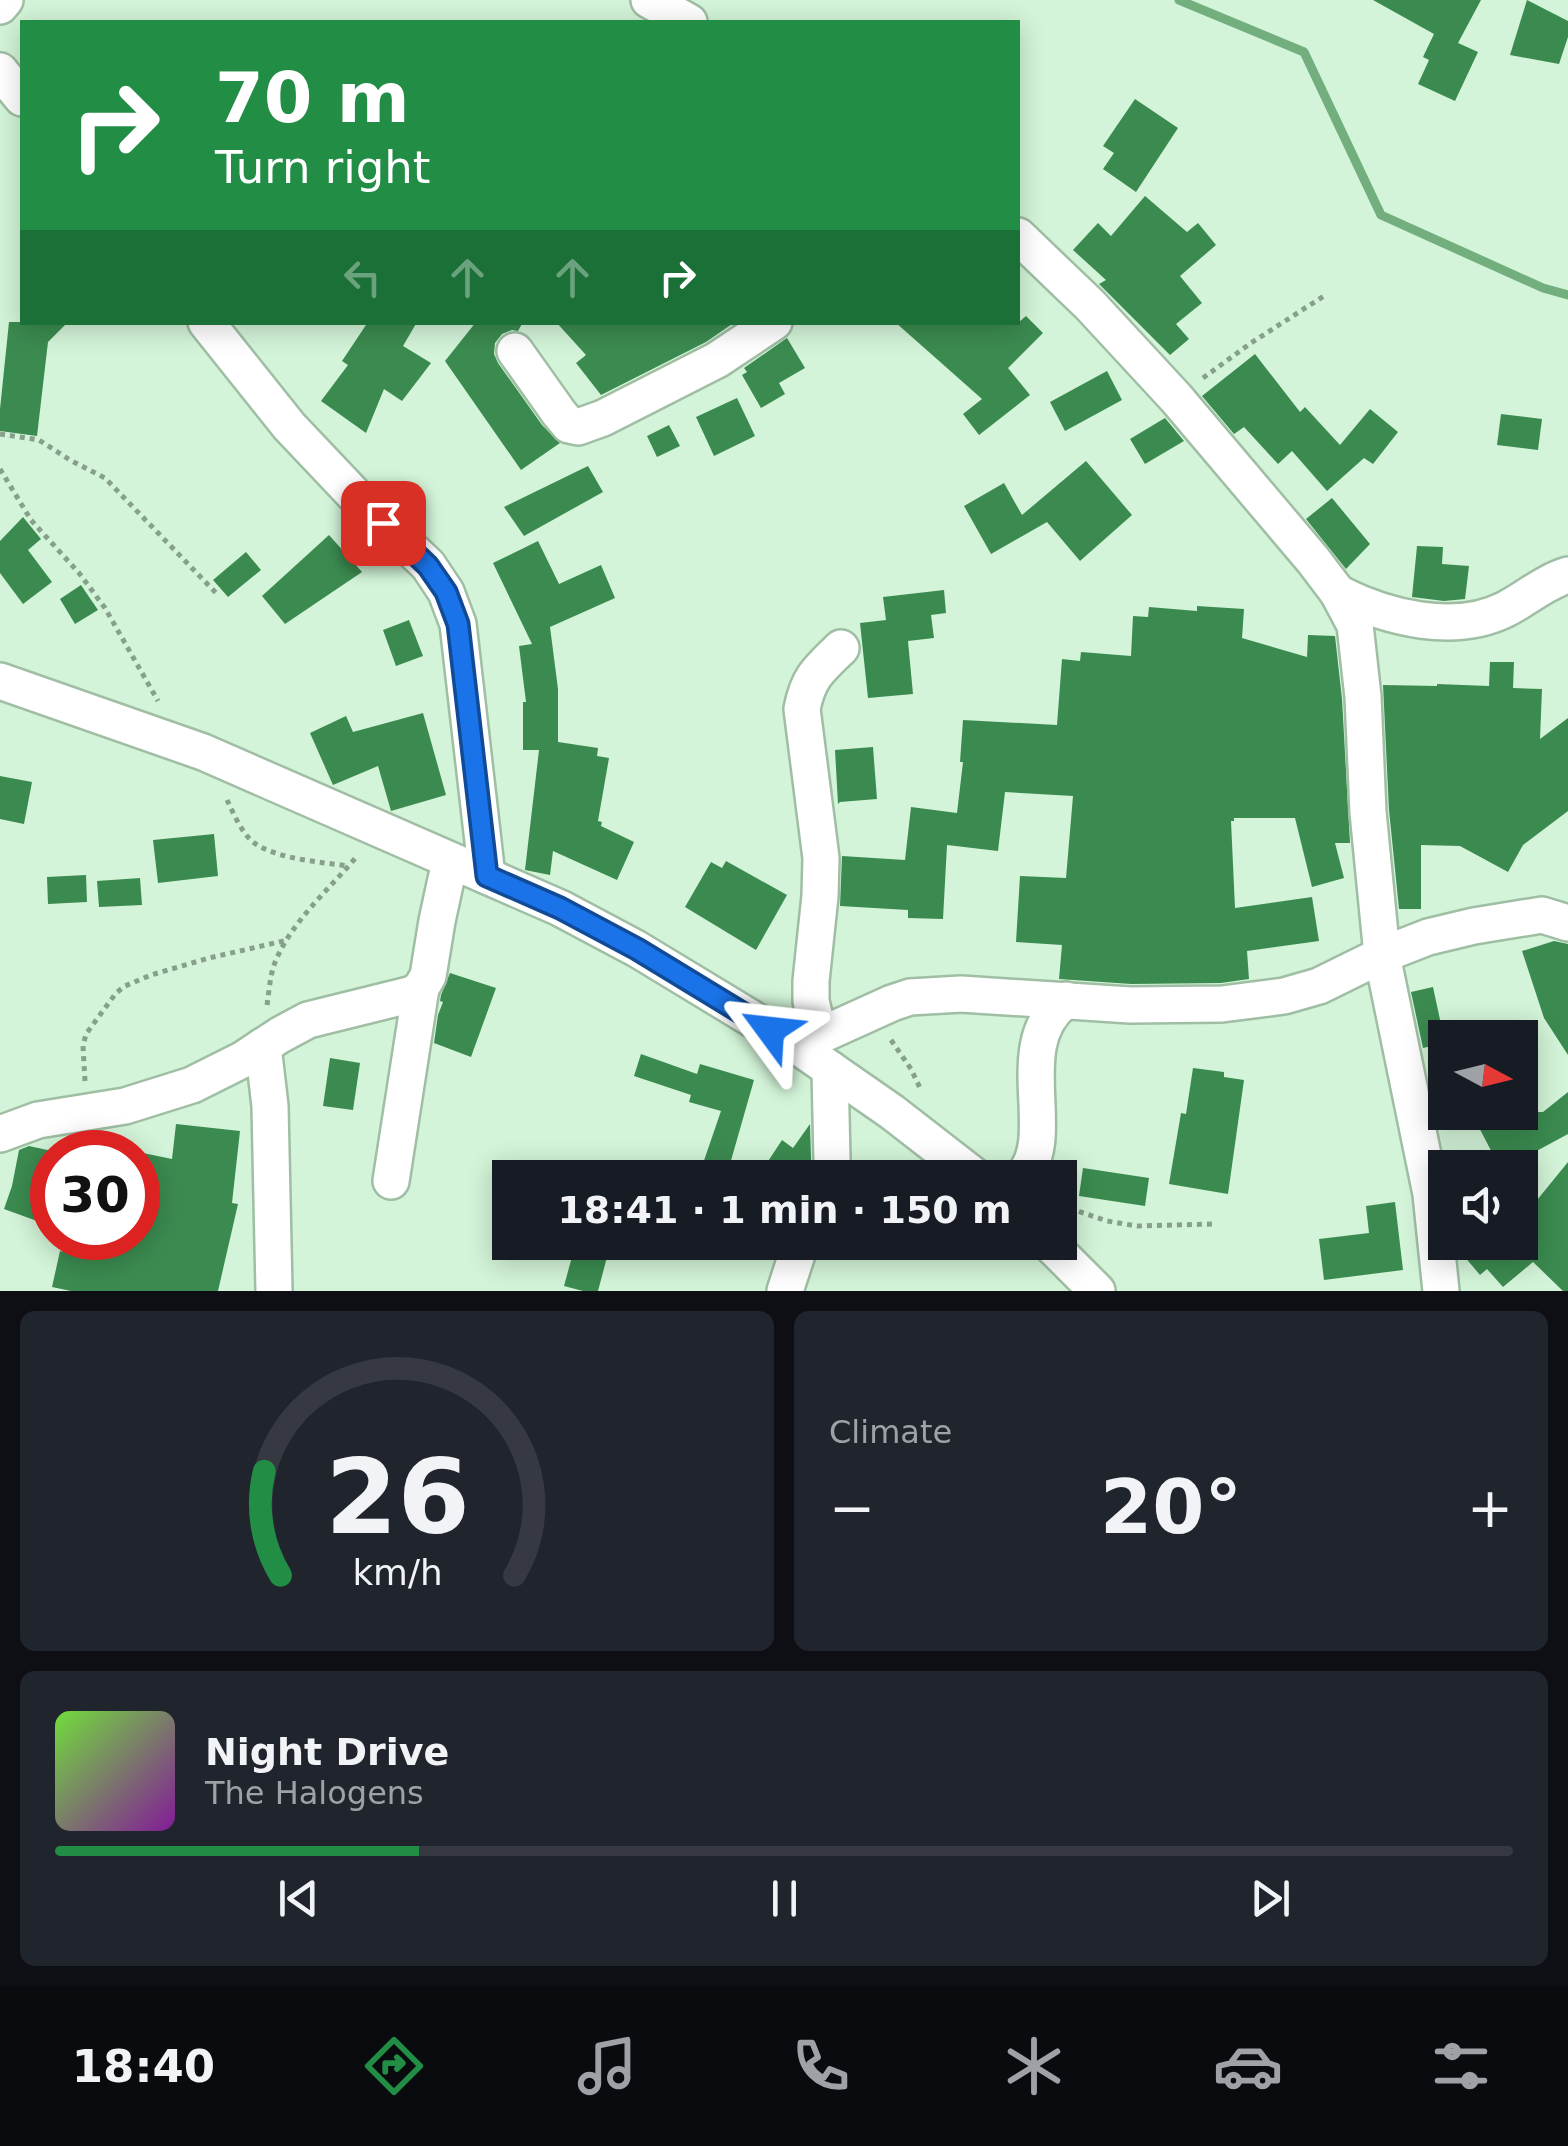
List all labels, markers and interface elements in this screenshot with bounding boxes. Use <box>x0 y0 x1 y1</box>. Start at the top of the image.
text: 70 m <box>215 57 410 139</box>
icon: right <box>50 60 180 190</box>
text: Turn right <box>215 141 430 194</box>
icon: left <box>335 250 390 305</box>
icon: ahead <box>440 250 495 305</box>
icon: ahead <box>545 250 600 305</box>
icon: right <box>650 250 705 305</box>
pin <box>341 481 426 566</box>
icon: arrive <box>356 496 411 551</box>
position arrow <box>718 978 822 1082</box>
north arrow <box>1428 1020 1538 1130</box>
map controls <box>1428 1020 1538 1260</box>
speed limit sign: 30 <box>30 1130 160 1260</box>
button: sound <box>1428 1150 1538 1260</box>
text: 18:41 · 1 min · 150 m <box>557 1188 1012 1232</box>
text: Climate <box>829 1413 952 1451</box>
text: 26 <box>325 1436 469 1558</box>
text: 20° <box>1100 1463 1242 1551</box>
text: − <box>829 1476 875 1540</box>
text: + <box>1467 1476 1513 1540</box>
text: km/h <box>352 1552 442 1593</box>
text: Night Drive <box>205 1730 449 1774</box>
text: The Halogens <box>205 1774 424 1812</box>
icon: previous <box>271 1871 326 1926</box>
icon: pause <box>757 1871 812 1926</box>
icon: next <box>1243 1871 1298 1926</box>
icon: directions <box>359 2031 429 2101</box>
icon: music <box>572 2031 642 2101</box>
icon: phone <box>786 2031 856 2101</box>
icon: climate <box>999 2031 1069 2101</box>
icon: car <box>1213 2031 1283 2101</box>
icon: filters <box>1426 2031 1496 2101</box>
text: 18:40 <box>72 2040 215 2093</box>

